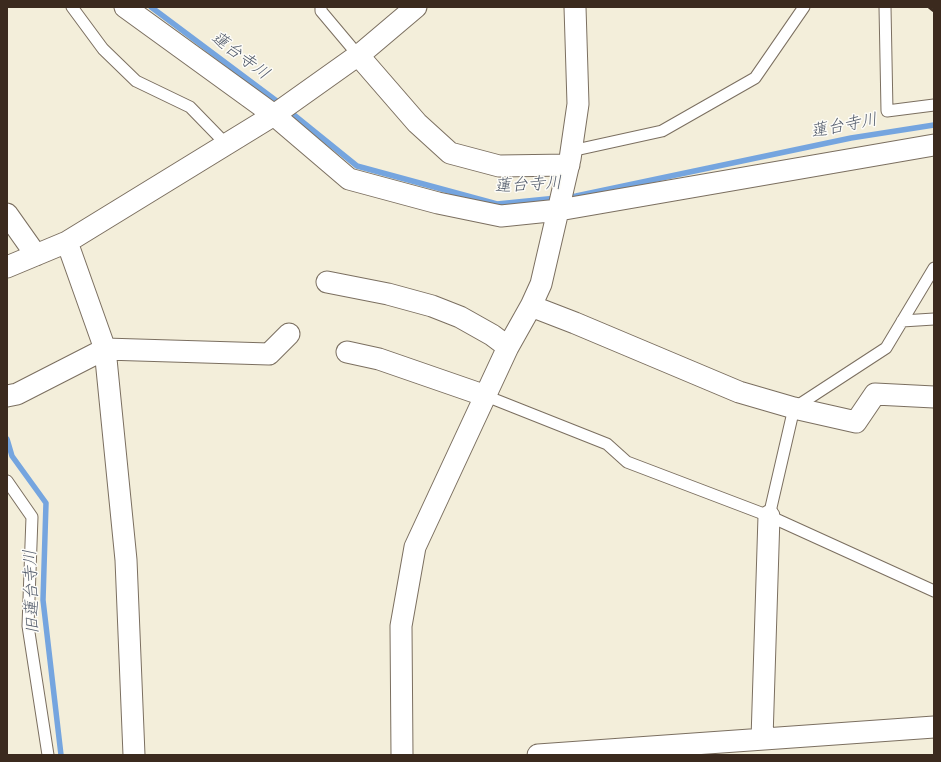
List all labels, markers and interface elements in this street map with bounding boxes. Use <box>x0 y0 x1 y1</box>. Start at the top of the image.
water label: 蓮台寺川 <box>207 27 273 85</box>
water label: 蓮台寺川 <box>809 109 879 143</box>
water label: 蓮台寺川 <box>494 173 562 197</box>
water label: 旧蓮台寺川 <box>20 549 44 635</box>

